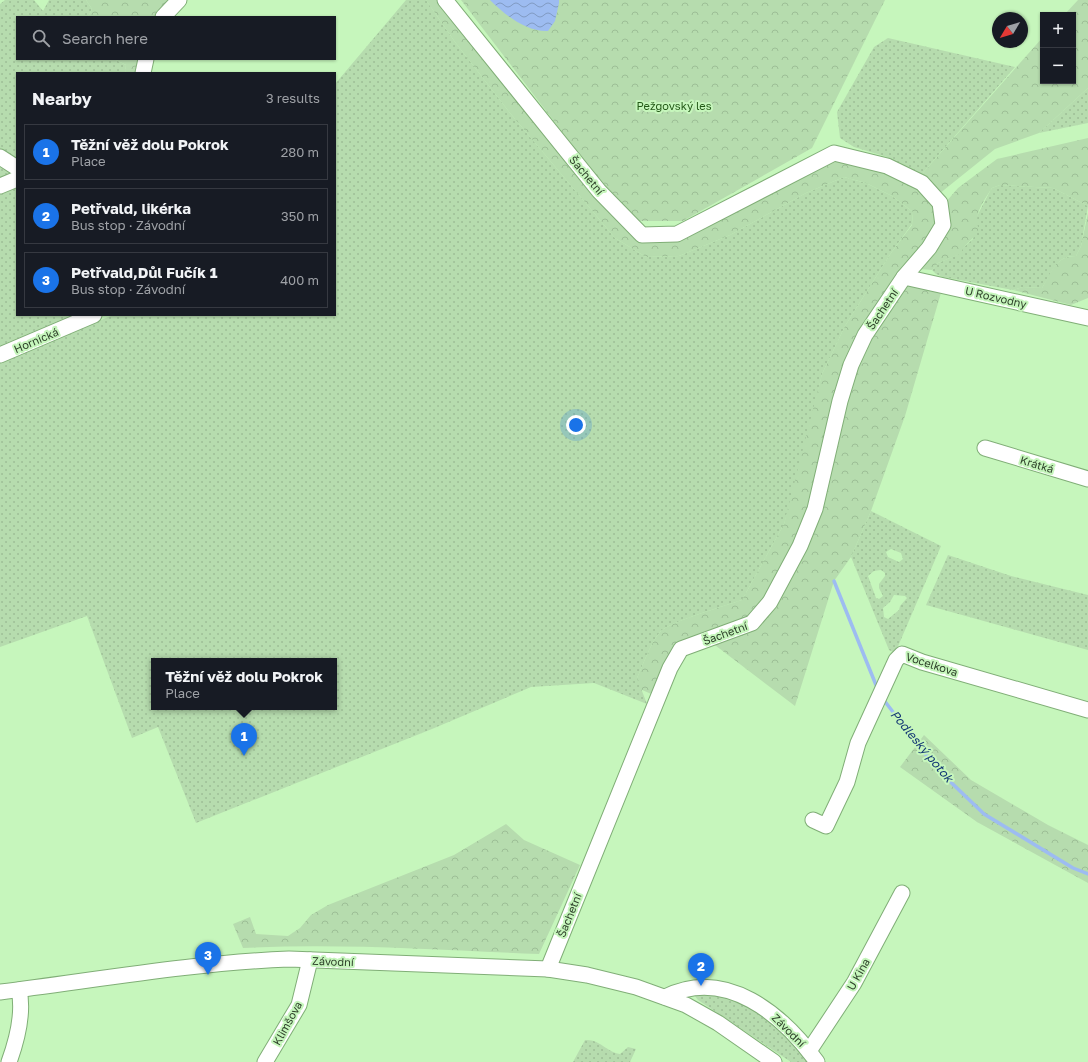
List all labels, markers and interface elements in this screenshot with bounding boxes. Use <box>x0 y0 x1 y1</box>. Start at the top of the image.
north arrow <box>992 12 1028 48</box>
map controls <box>1040 12 1076 84</box>
button: + <box>1040 12 1076 48</box>
search box <box>16 16 336 60</box>
icon: search <box>30 27 52 49</box>
text: Search here <box>62 29 148 47</box>
button: − <box>1040 48 1076 84</box>
text: Nearby <box>32 88 92 109</box>
text: 3 results <box>266 90 320 106</box>
park label: Pežgovský les <box>636 99 712 112</box>
text: Těžní věž dolu Pokrok <box>71 135 229 153</box>
text: 1 <box>43 144 49 160</box>
text: 280 m <box>281 144 319 160</box>
text: Place <box>71 153 106 169</box>
street label: Šachetní <box>567 153 608 198</box>
text: Petřvald, likérka <box>71 199 191 217</box>
text: 2 <box>42 208 50 224</box>
text: 350 m <box>281 208 319 224</box>
text: Bus stop · Závodní <box>71 217 185 233</box>
text: Petřvald,Důl Fučík 1 <box>71 263 217 281</box>
text: 3 <box>42 272 50 288</box>
text: 400 m <box>280 272 319 288</box>
text: Bus stop · Závodní <box>71 281 185 297</box>
street label: U Rozvodny <box>964 284 1028 310</box>
street label: Šachetní <box>864 285 901 332</box>
street label: Hornická <box>12 325 60 355</box>
your location <box>566 415 586 435</box>
street label: Krátká <box>1019 453 1055 475</box>
street label: Šachetní <box>701 619 750 647</box>
street label: Vocelkova <box>904 650 960 678</box>
popup <box>151 658 337 710</box>
text: Těžní věž dolu Pokrok <box>165 667 323 685</box>
text: Place <box>165 685 200 701</box>
water label: Podleský potok <box>888 707 957 786</box>
pin: 1 <box>231 723 257 756</box>
street label: Šachetní <box>554 890 584 939</box>
pin: 3 <box>195 942 221 975</box>
pin: 2 <box>688 953 714 986</box>
street label: Závodní <box>312 954 355 968</box>
street label: U Kina <box>844 956 872 992</box>
street label: Klimšova <box>270 999 304 1047</box>
street label: Závodní <box>770 1011 809 1050</box>

